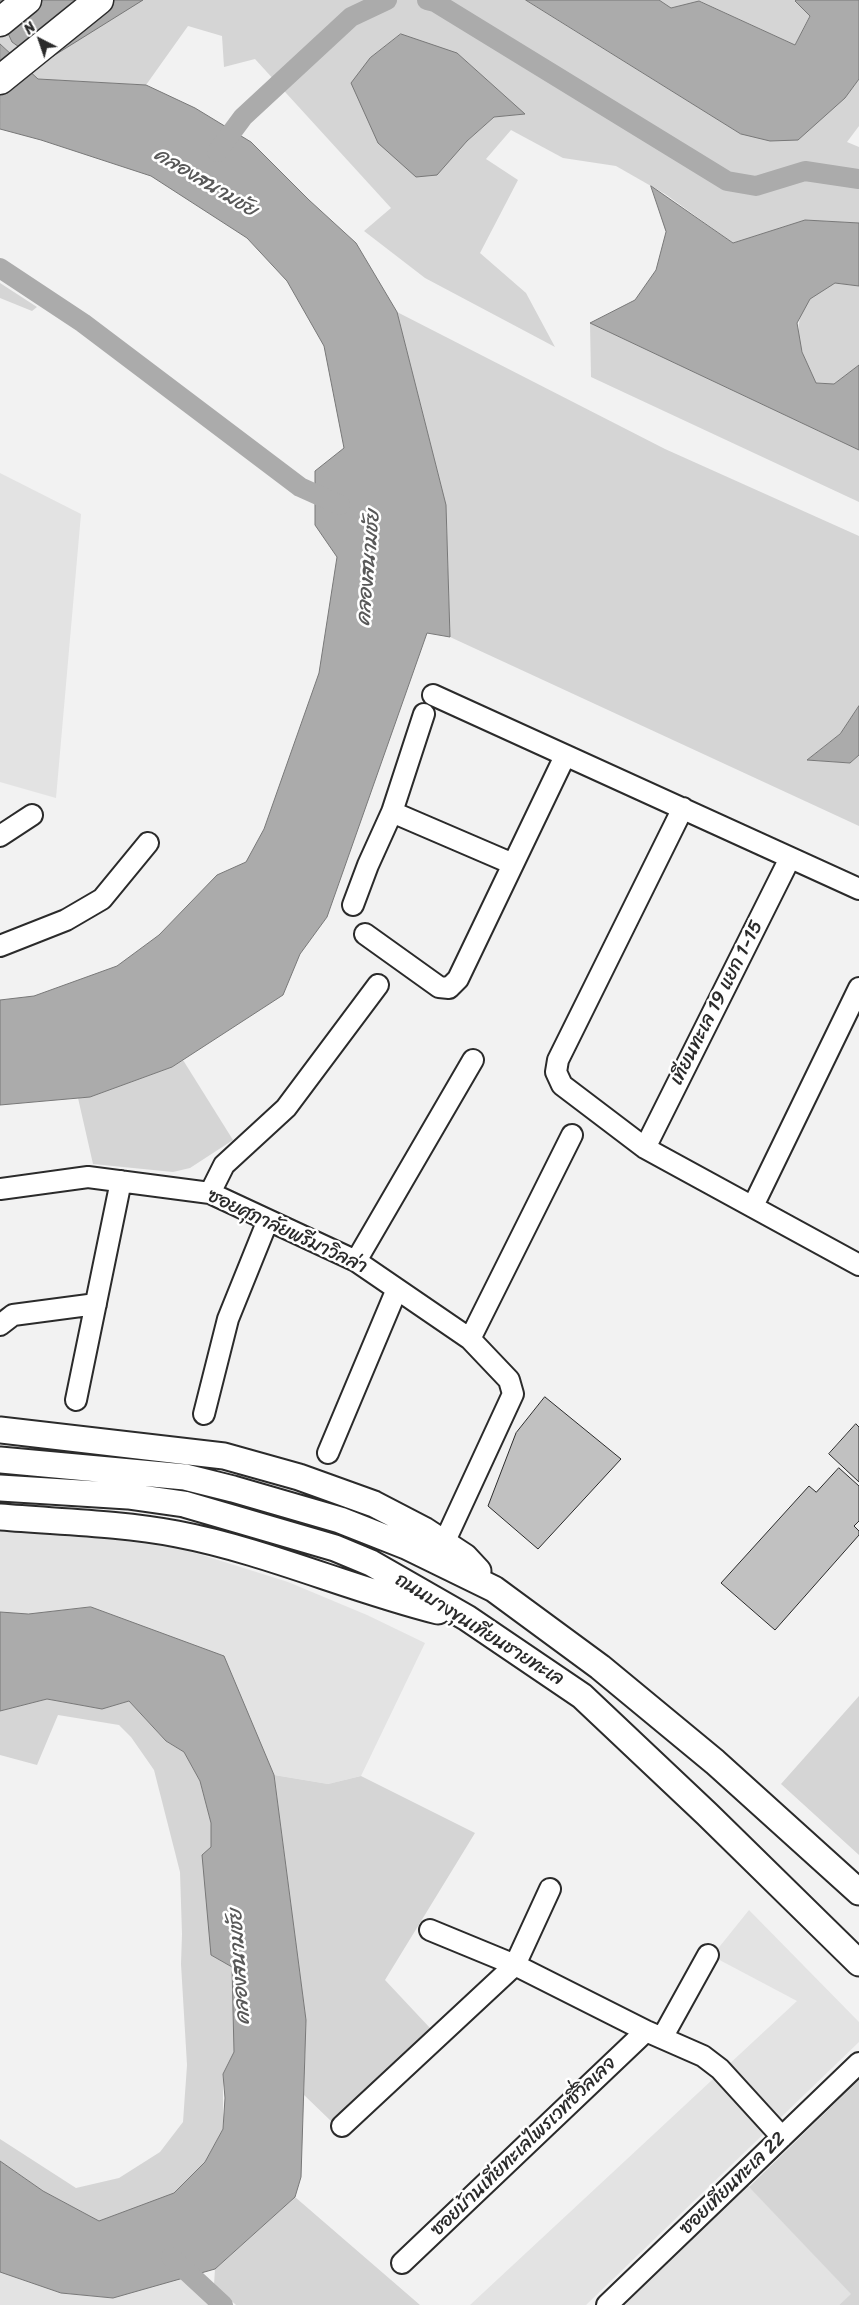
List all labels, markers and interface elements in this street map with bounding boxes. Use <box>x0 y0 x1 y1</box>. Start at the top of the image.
north arrow <box>15 15 65 65</box>
text: N <box>18 16 42 41</box>
water label: คลองสนามชัย <box>149 143 261 223</box>
water label: คลองสนามชัย <box>352 509 386 627</box>
street label: เทียนทะเล 19 แยก 1-15 <box>666 917 768 1089</box>
street label: ซอยศุภาลัยพรีมาวิลล่า <box>203 1185 371 1279</box>
street label: ถนนบางขุนเทียนชายทะเล <box>390 1569 568 1691</box>
water label: คลองสนามชัย <box>224 1909 256 2025</box>
street label: ซอยบ้านเทียทะเลไพรเวทซี่วิลเลจ <box>427 2052 621 2242</box>
street label: ซอยเทียนทะเล 22 <box>675 2128 791 2240</box>

